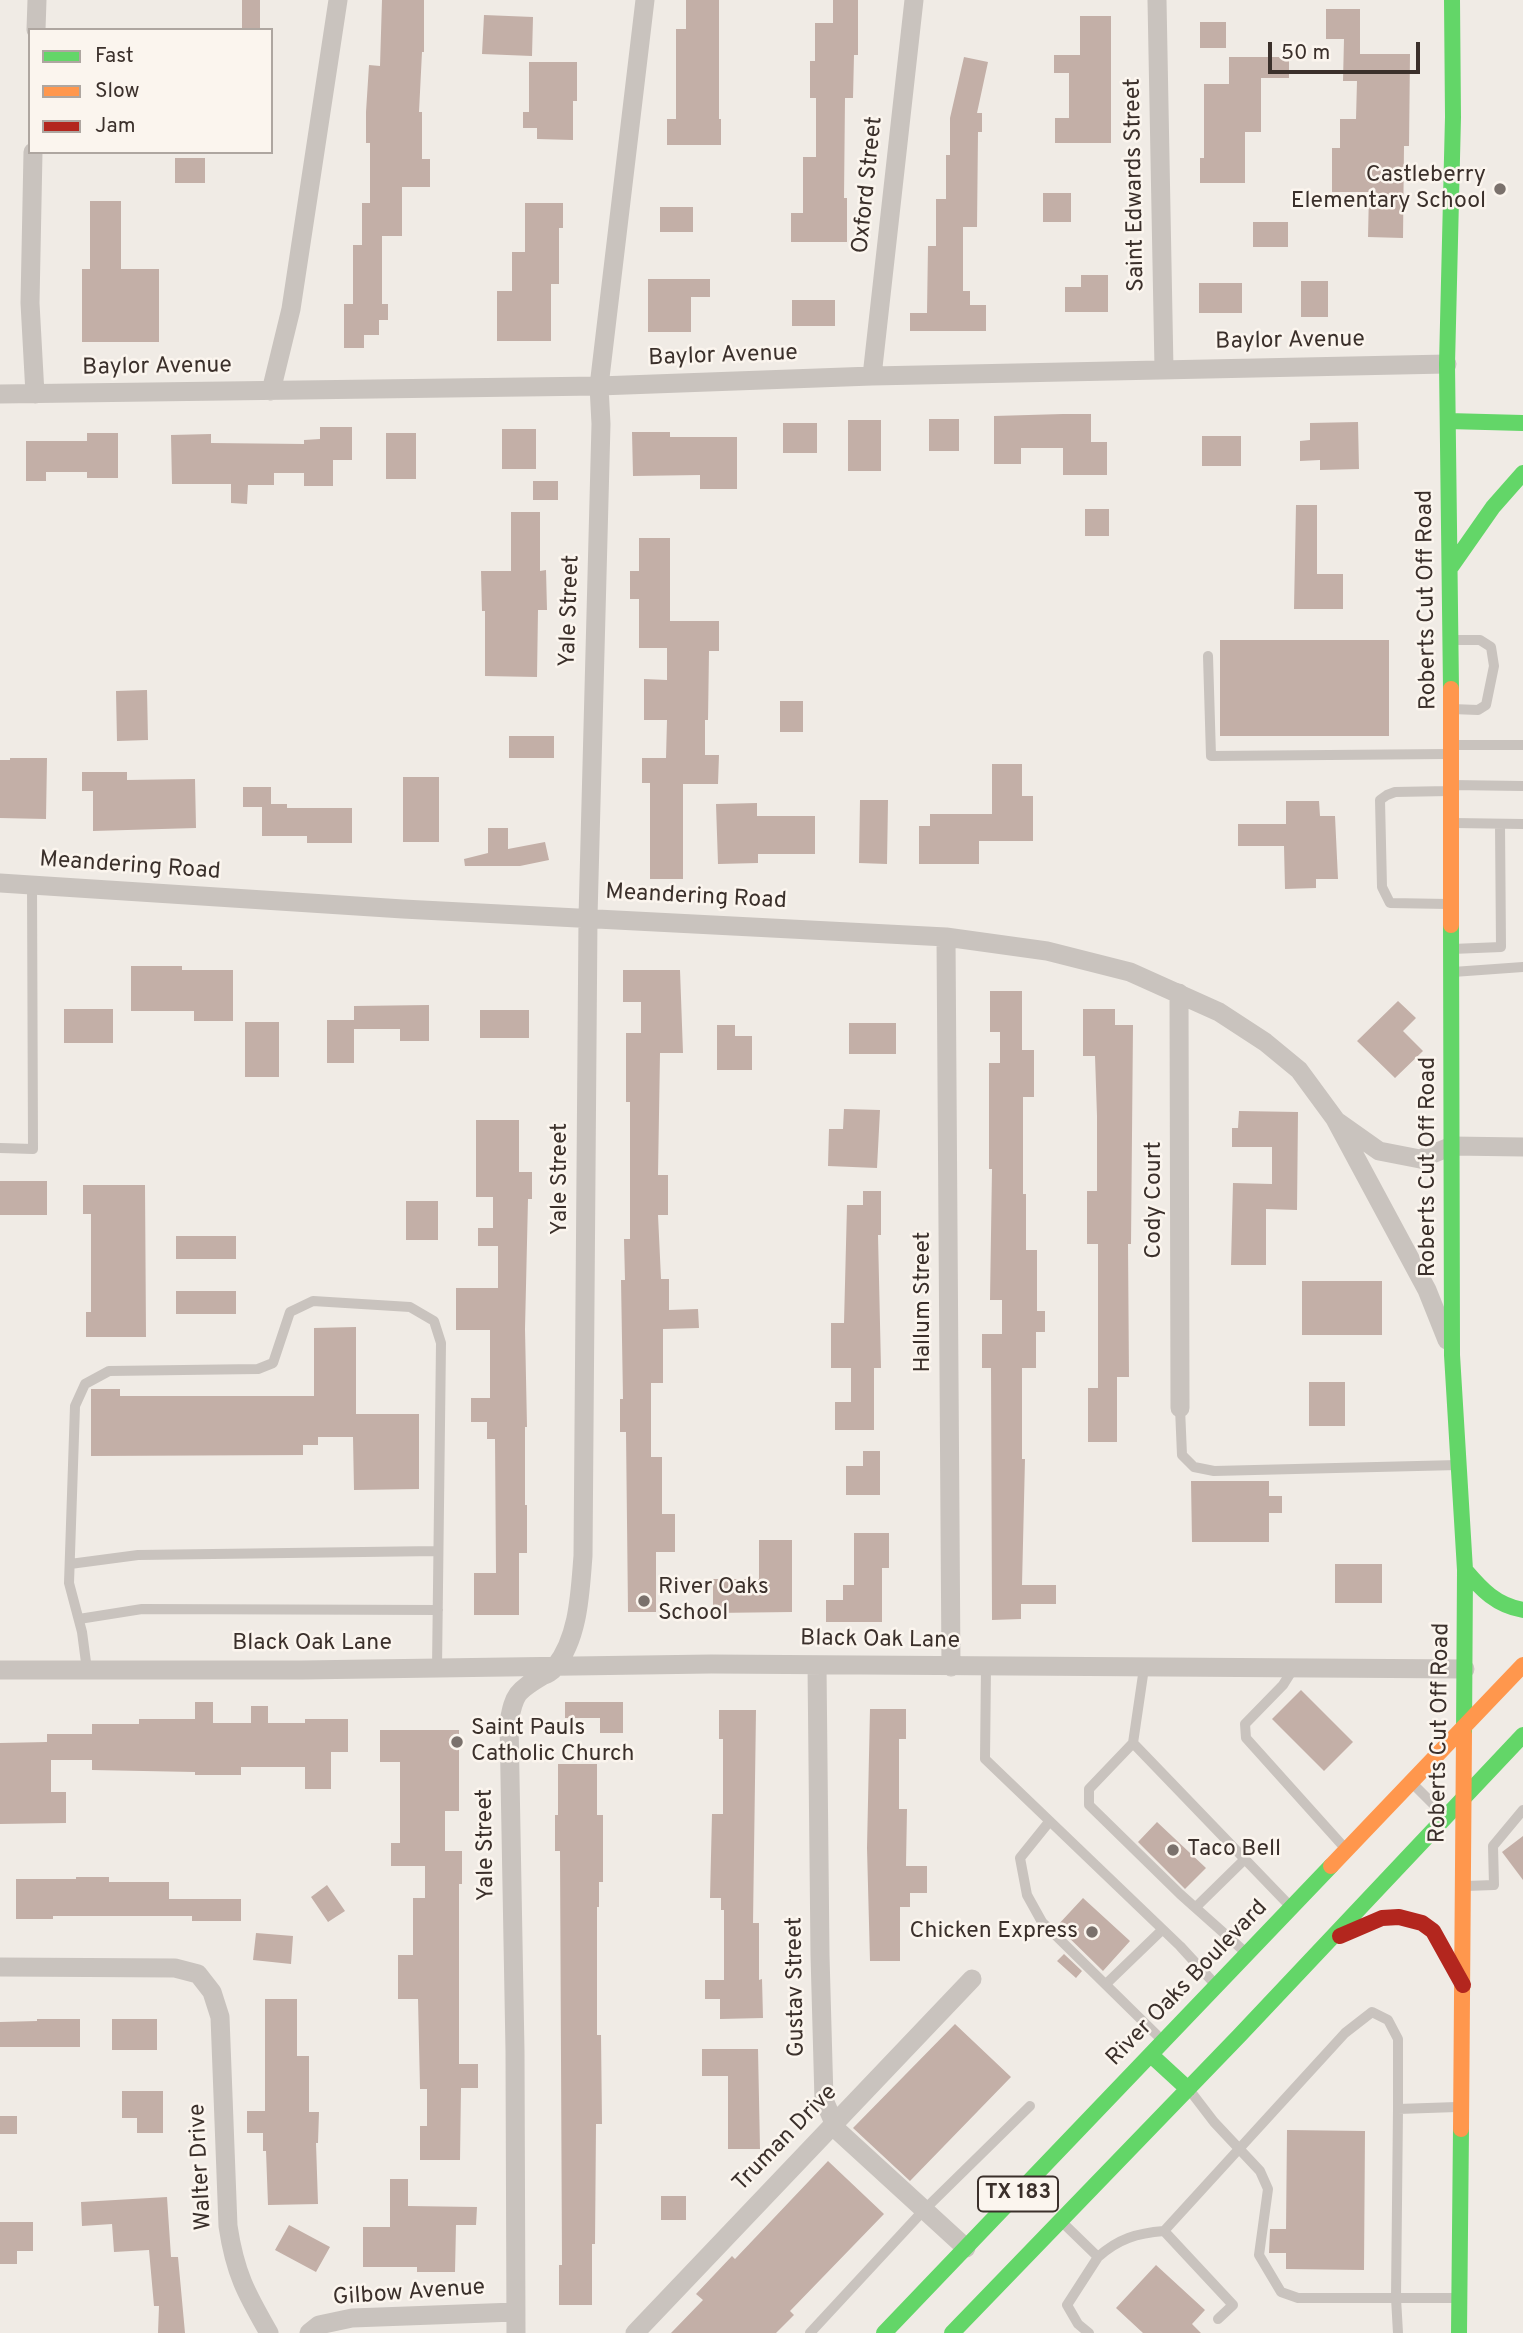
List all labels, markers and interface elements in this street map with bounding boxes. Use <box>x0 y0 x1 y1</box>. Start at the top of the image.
legend <box>28 28 273 154</box>
scale bar <box>1271 28 1423 72</box>
text: 50 m <box>1281 40 1330 67</box>
text: Fast <box>95 43 134 70</box>
text: Slow <box>95 78 140 105</box>
street label: Saint Edwards Street <box>1120 78 1152 292</box>
text: Jam <box>95 113 136 140</box>
street label: Oxford Street <box>848 115 890 255</box>
place label: Castleberry Elementary School <box>1291 162 1486 216</box>
marker: Castleberry Elementary School <box>1492 181 1508 197</box>
street label: Baylor Avenue <box>1215 327 1365 357</box>
street label: Baylor Avenue <box>648 341 798 373</box>
street label: Baylor Avenue <box>82 353 232 383</box>
street label: Roberts Cut Off Road <box>1412 490 1444 710</box>
street label: Yale Street <box>555 554 587 668</box>
street label: Meandering Road <box>38 847 222 887</box>
street label: Meandering Road <box>605 879 787 917</box>
street label: Roberts Cut Off Road <box>1415 1057 1443 1277</box>
street label: Yale Street <box>547 1123 575 1235</box>
street label: Cody Court <box>1141 1141 1169 1259</box>
street label: Hallum Street <box>910 1232 938 1372</box>
place label: River Oaks School <box>658 1574 769 1628</box>
marker: River Oaks School <box>636 1593 652 1609</box>
street label: Roberts Cut Off Road <box>1425 1623 1457 1843</box>
street label: Black Oak Lane <box>800 1626 960 1656</box>
street label: Black Oak Lane <box>232 1630 392 1658</box>
place label: Saint Pauls Catholic Church <box>471 1715 635 1769</box>
marker: Saint Pauls Catholic Church <box>449 1734 465 1750</box>
street label: Yale Street <box>472 1789 502 1901</box>
place label: Taco Bell <box>1187 1836 1281 1864</box>
marker: Taco Bell <box>1165 1842 1181 1858</box>
street label: River Oaks Boulevard <box>1102 1895 1274 2073</box>
street label: Gustav Street <box>782 1917 812 2057</box>
place label: Chicken Express <box>910 1918 1078 1946</box>
marker: Chicken Express <box>1084 1924 1100 1940</box>
street label: Truman Drive <box>728 2080 844 2198</box>
street label: Walter Drive <box>185 2103 219 2231</box>
road number: TX 183 <box>978 2176 1058 2212</box>
street label: Gilbow Avenue <box>332 2275 486 2313</box>

